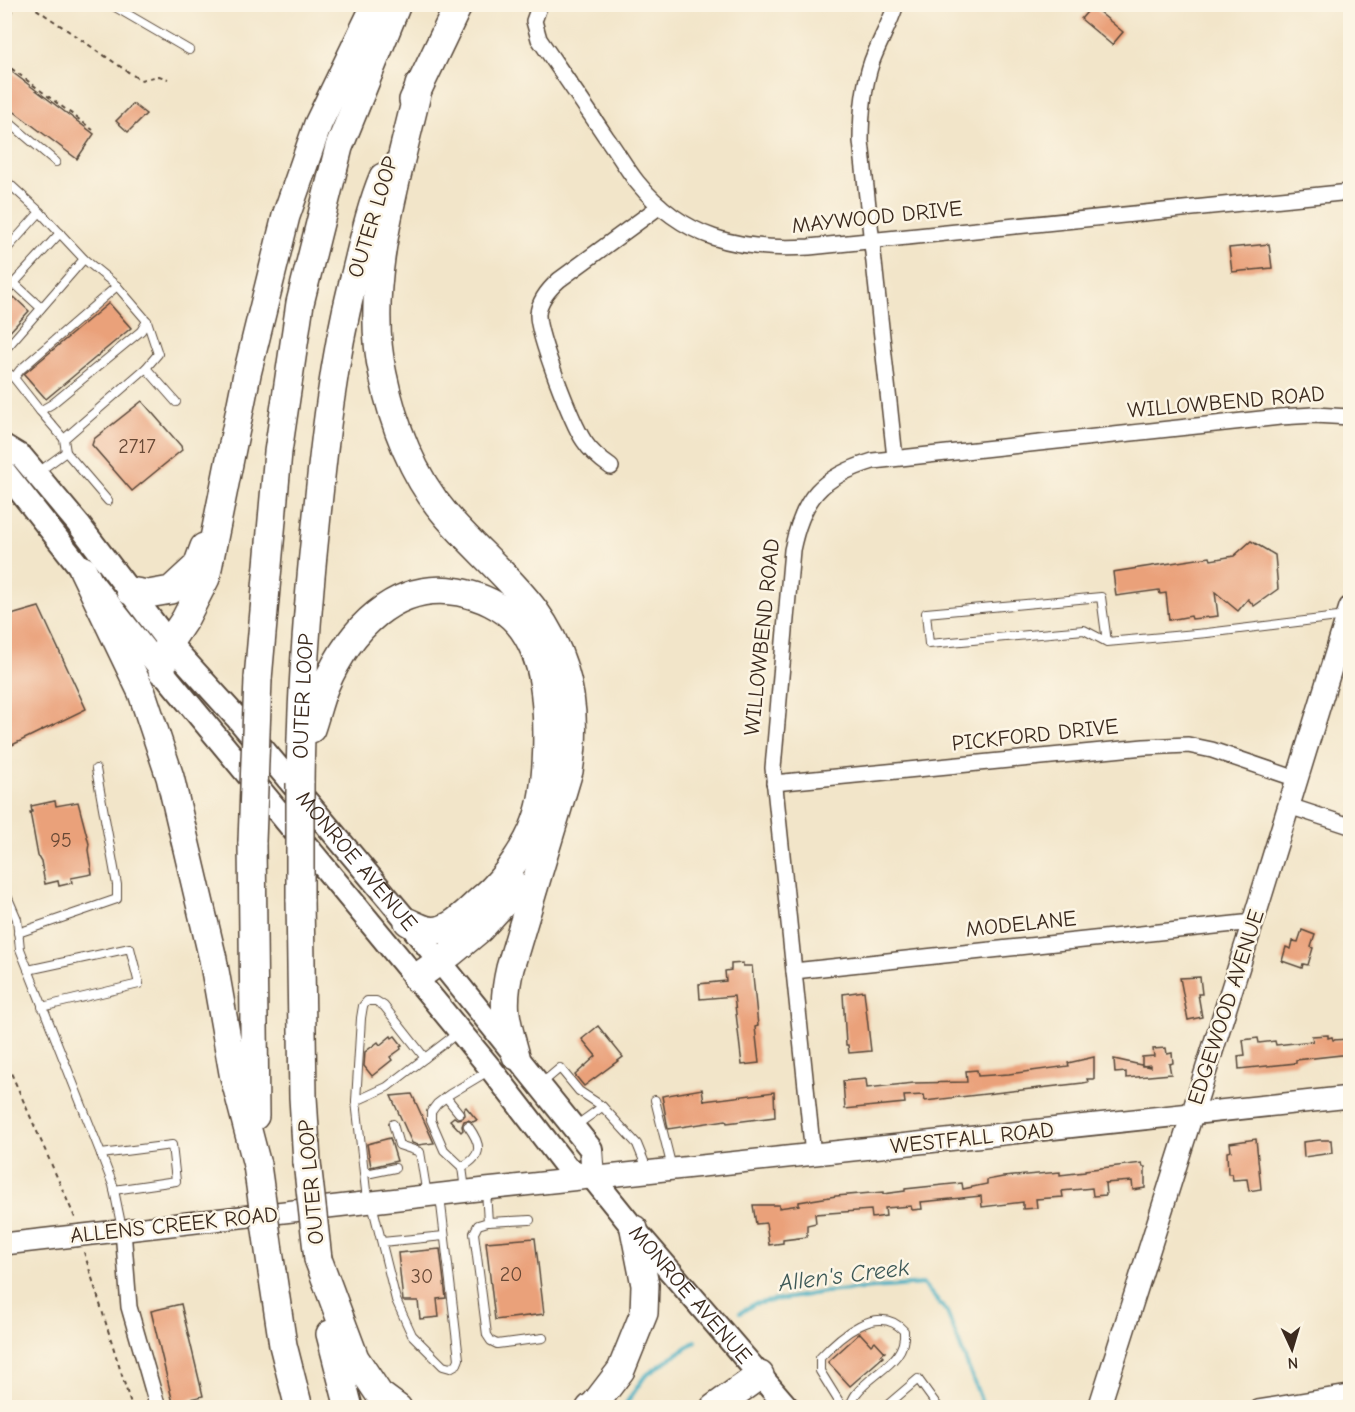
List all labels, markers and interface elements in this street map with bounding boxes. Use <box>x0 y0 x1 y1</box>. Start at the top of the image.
street label: OUTER LOOP <box>342 153 404 281</box>
street label: MAYWOOD DRIVE <box>790 195 964 239</box>
street label: WILLOWBEND ROAD <box>1126 380 1326 424</box>
house number: 2717 <box>118 435 156 458</box>
street label: WILLOWBEND ROAD <box>739 537 785 737</box>
street label: OUTER LOOP <box>287 632 319 759</box>
street label: PICKFORD DRIVE <box>950 713 1120 757</box>
street label: MONROE AVENUE <box>291 786 423 936</box>
house number: 95 <box>50 829 72 852</box>
street label: MODELANE <box>964 905 1078 943</box>
street label: EDGEWOOD AVENUE <box>1182 906 1270 1108</box>
street label: WESTFALL ROAD <box>889 1116 1055 1160</box>
street label: OUTER LOOP <box>293 1118 329 1246</box>
street label: ALLENS CREEK ROAD <box>69 1201 279 1249</box>
street label: MONROE AVENUE <box>624 1220 757 1369</box>
water label: Allen's Creek <box>776 1253 911 1297</box>
house number: 20 <box>500 1263 522 1286</box>
house number: 30 <box>411 1265 433 1288</box>
north arrow <box>1262 1319 1322 1379</box>
text: N <box>1287 1354 1299 1372</box>

